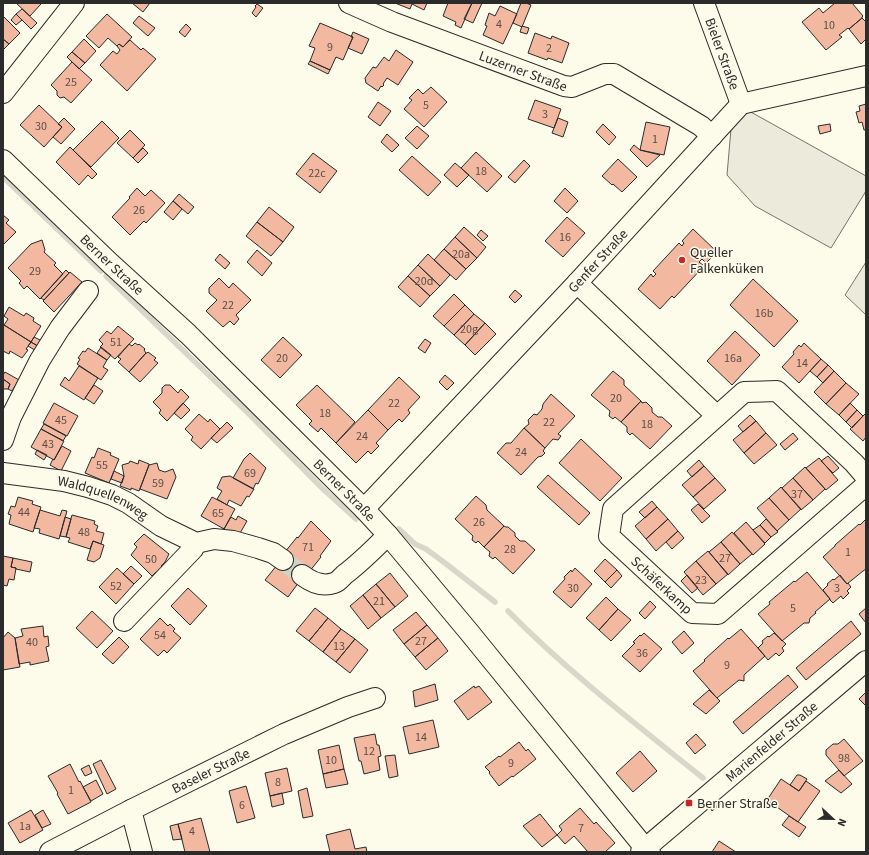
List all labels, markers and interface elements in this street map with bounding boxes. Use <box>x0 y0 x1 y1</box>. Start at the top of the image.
street label: Bieler Straße <box>699 15 744 93</box>
house number: 4 <box>496 16 502 33</box>
house number: 10 <box>823 17 835 34</box>
house number: 9 <box>327 39 333 56</box>
house number: 2 <box>546 40 552 57</box>
street label: Luzerner Straße <box>476 46 570 97</box>
house number: 25 <box>65 74 77 91</box>
house number: 5 <box>423 97 429 114</box>
house number: 3 <box>542 106 548 123</box>
house number: 30 <box>35 118 47 135</box>
house number: 1 <box>652 131 658 148</box>
house number: 18 <box>475 163 487 180</box>
house number: 22c <box>308 165 326 182</box>
house number: 26 <box>133 202 145 219</box>
street label: Genfer Straße <box>564 225 633 298</box>
house number: 16 <box>559 229 571 246</box>
street label: Berner Straße <box>75 230 148 300</box>
place label: Queller Falkenküken <box>690 243 764 279</box>
house number: 20a <box>452 246 470 263</box>
marker: Queller Falkenküken <box>677 255 687 265</box>
house number: 29 <box>29 263 41 280</box>
house number: 20d <box>415 273 433 290</box>
house number: 22 <box>222 297 234 314</box>
house number: 16b <box>755 305 774 322</box>
house number: 20g <box>460 321 478 338</box>
house number: 51 <box>110 334 122 351</box>
house number: 20 <box>276 350 288 367</box>
house number: 16a <box>724 350 742 367</box>
house number: 14 <box>796 355 808 372</box>
house number: 20 <box>610 390 622 407</box>
house number: 22 <box>388 395 400 412</box>
house number: 18 <box>319 405 331 422</box>
house number: 45 <box>55 412 67 429</box>
house number: 22 <box>543 414 555 431</box>
house number: 18 <box>641 416 653 433</box>
house number: 24 <box>356 428 368 445</box>
house number: 43 <box>42 436 54 453</box>
house number: 24 <box>515 444 527 461</box>
street label: Berner Straße <box>308 455 380 526</box>
house number: 55 <box>96 457 108 474</box>
house number: 69 <box>244 465 256 482</box>
street label: Waldquellenweg <box>56 471 152 525</box>
house number: 59 <box>152 475 164 492</box>
house number: 37 <box>791 486 803 503</box>
house number: 44 <box>18 504 30 521</box>
house number: 65 <box>212 505 224 522</box>
house number: 26 <box>473 514 485 531</box>
house number: 48 <box>78 524 90 541</box>
house number: 71 <box>302 539 314 556</box>
house number: 28 <box>504 541 516 558</box>
house number: 1 <box>845 544 851 561</box>
house number: 27 <box>719 550 731 567</box>
house number: 50 <box>145 551 157 568</box>
street label: Schäferkamp <box>626 552 697 620</box>
house number: 23 <box>695 572 707 589</box>
house number: 52 <box>110 578 122 595</box>
house number: 30 <box>567 580 579 597</box>
house number: 3 <box>834 580 840 597</box>
house number: 21 <box>373 593 385 610</box>
house number: 5 <box>790 600 796 617</box>
house number: 54 <box>154 627 166 644</box>
house number: 27 <box>415 633 427 650</box>
house number: 40 <box>26 634 38 651</box>
house number: 13 <box>333 638 345 655</box>
house number: 36 <box>636 645 648 662</box>
house number: 9 <box>724 657 730 674</box>
street label: Marienfelder Straße <box>721 697 823 787</box>
house number: 14 <box>415 729 427 746</box>
house number: 12 <box>363 743 375 760</box>
street label: Baseler Straße <box>168 744 253 799</box>
house number: 98 <box>838 750 850 767</box>
house number: 10 <box>325 752 337 769</box>
house number: 9 <box>508 755 514 772</box>
house number: 8 <box>275 774 281 791</box>
house number: 1 <box>68 782 74 799</box>
place label: Berner Straße <box>697 794 778 814</box>
house number: 6 <box>239 797 245 814</box>
marker: Berner Straße <box>684 798 694 808</box>
north arrow <box>813 799 853 839</box>
text: N <box>833 816 850 829</box>
house number: 1a <box>19 818 31 835</box>
house number: 7 <box>578 820 584 837</box>
house number: 4 <box>189 823 195 840</box>

